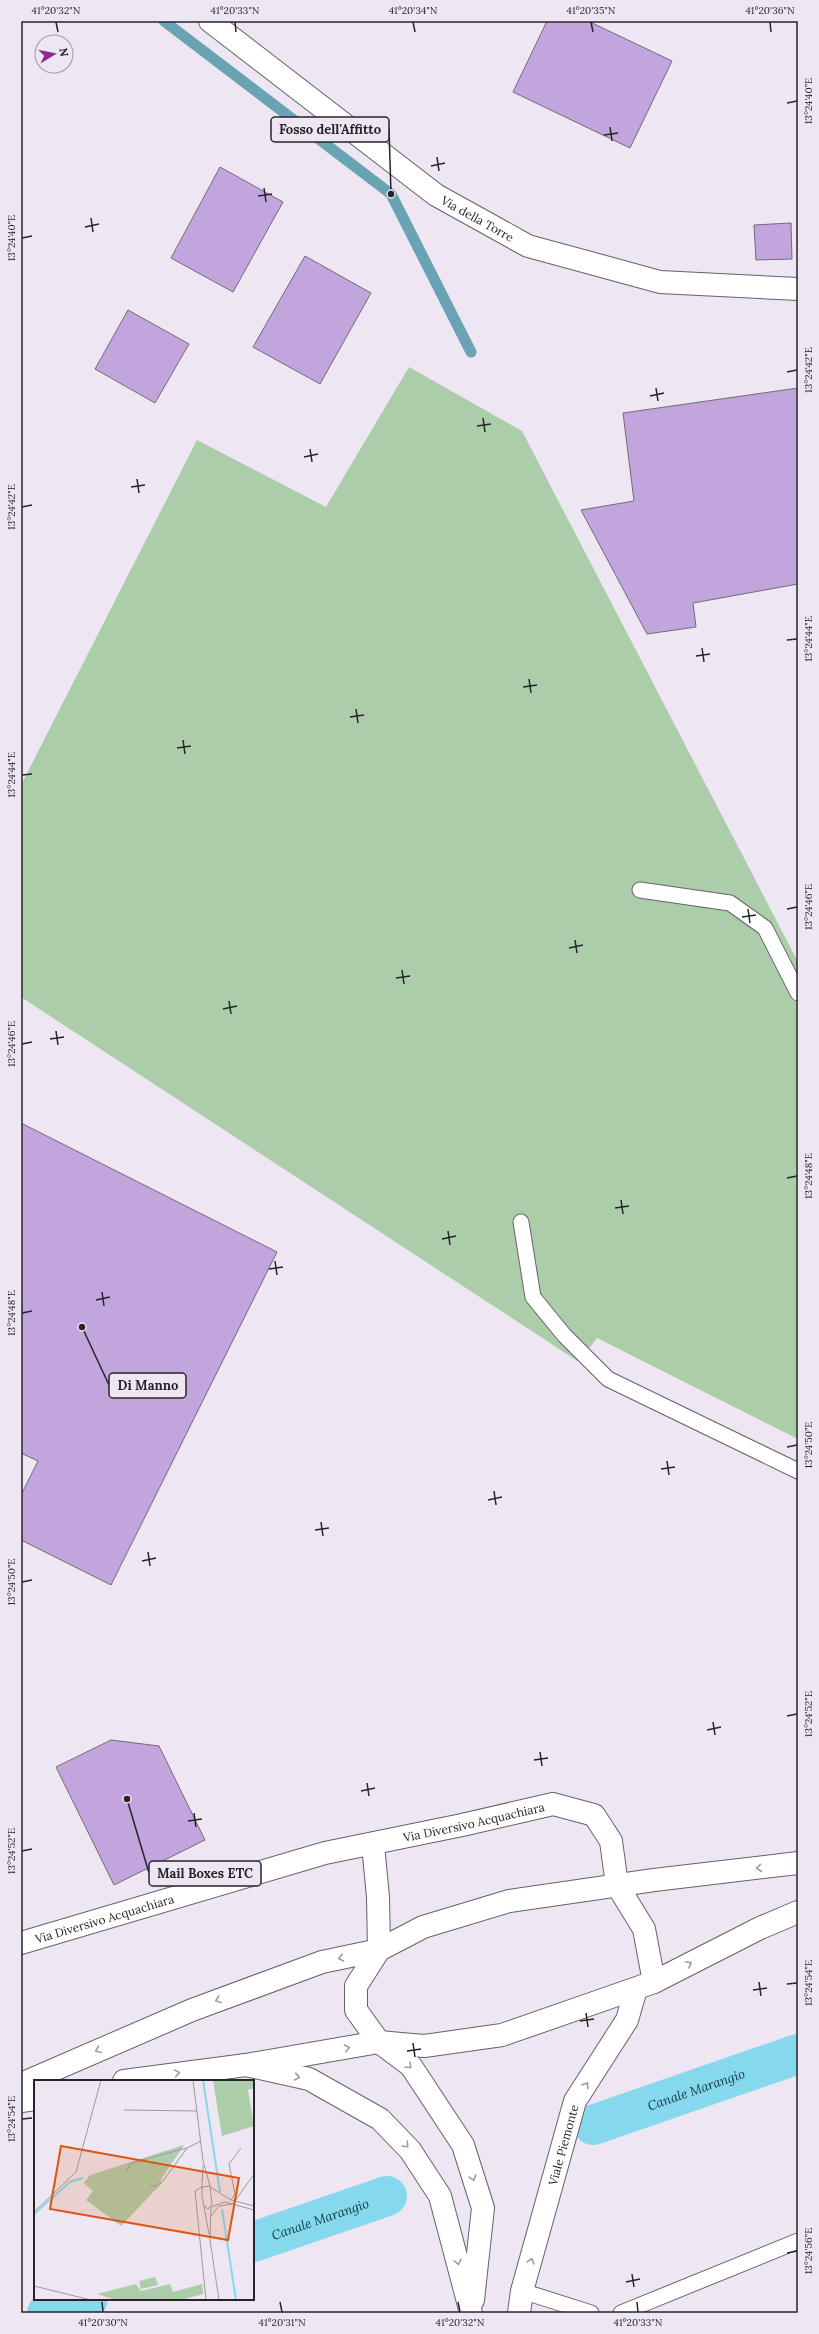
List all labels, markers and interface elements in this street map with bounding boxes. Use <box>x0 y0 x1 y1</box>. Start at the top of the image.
text: 41°20'32"N <box>32 4 81 17</box>
text: 41°20'33"N <box>211 4 260 17</box>
text: 41°20'34"N <box>389 4 438 17</box>
text: 41°20'35"N <box>567 4 616 17</box>
text: 41°20'36"N <box>745 4 795 17</box>
north arrow <box>34 34 74 74</box>
text: N <box>56 47 72 58</box>
text: 13°24'40"E <box>802 78 815 124</box>
callout: Fosso dell'Affitto <box>271 117 389 142</box>
text: Fosso dell'Affitto <box>279 121 381 138</box>
street label: Via della Torre <box>438 191 517 245</box>
text: 13°24'40"E <box>5 215 18 261</box>
text: 13°24'42"E <box>802 347 815 393</box>
text: 13°24'42"E <box>5 484 18 530</box>
text: 13°24'44"E <box>802 616 815 662</box>
text: 13°24'44"E <box>5 752 18 798</box>
text: 13°24'46"E <box>802 884 815 930</box>
text: 13°24'46"E <box>5 1021 18 1067</box>
text: 13°24'48"E <box>802 1153 815 1199</box>
text: 13°24'48"E <box>5 1290 18 1336</box>
callout: Di Manno <box>109 1373 186 1398</box>
text: Di Manno <box>118 1377 178 1394</box>
text: 13°24'50"E <box>802 1421 815 1469</box>
text: 13°24'50"E <box>5 1558 18 1606</box>
text: 13°24'52"E <box>802 1691 815 1737</box>
street label: Via Diversivo Acquachiara <box>401 1799 546 1845</box>
text: 13°24'52"E <box>5 1828 18 1874</box>
callout: Mail Boxes ETC <box>149 1861 261 1886</box>
one-way arrow <box>756 1863 762 1872</box>
text: Mail Boxes ETC <box>157 1865 253 1882</box>
street label: Via Diversivo Acquachiara <box>32 1891 176 1946</box>
one-way arrow <box>337 1953 344 1962</box>
text: 13°24'54"E <box>802 1960 815 2006</box>
one-way arrow <box>685 1961 692 1969</box>
one-way arrow <box>214 1996 221 2004</box>
one-way arrow <box>344 2044 350 2053</box>
one-way arrow <box>94 2045 101 2053</box>
one-way arrow <box>405 2061 412 2069</box>
water label: Canale Marangio <box>645 2065 747 2114</box>
one-way arrow <box>174 2069 180 2078</box>
one-way arrow <box>294 2072 300 2080</box>
inset map <box>34 2080 254 2300</box>
one-way arrow <box>581 2082 589 2089</box>
text: 13°24'54"E <box>5 2096 18 2142</box>
street label: Viale Piemonte <box>544 2102 581 2188</box>
one-way arrow <box>401 2140 408 2148</box>
one-way arrow <box>468 2174 477 2181</box>
water label: Canale Marangio <box>269 2194 371 2244</box>
text: 13°24'56"E <box>802 2228 815 2274</box>
one-way arrow <box>453 2258 462 2265</box>
one-way arrow <box>526 2258 534 2265</box>
text: 41°20'30"N <box>78 2316 128 2329</box>
text: 41°20'31"N <box>258 2316 306 2329</box>
text: 41°20'32"N <box>436 2316 485 2329</box>
text: 41°20'33"N <box>614 2316 663 2329</box>

